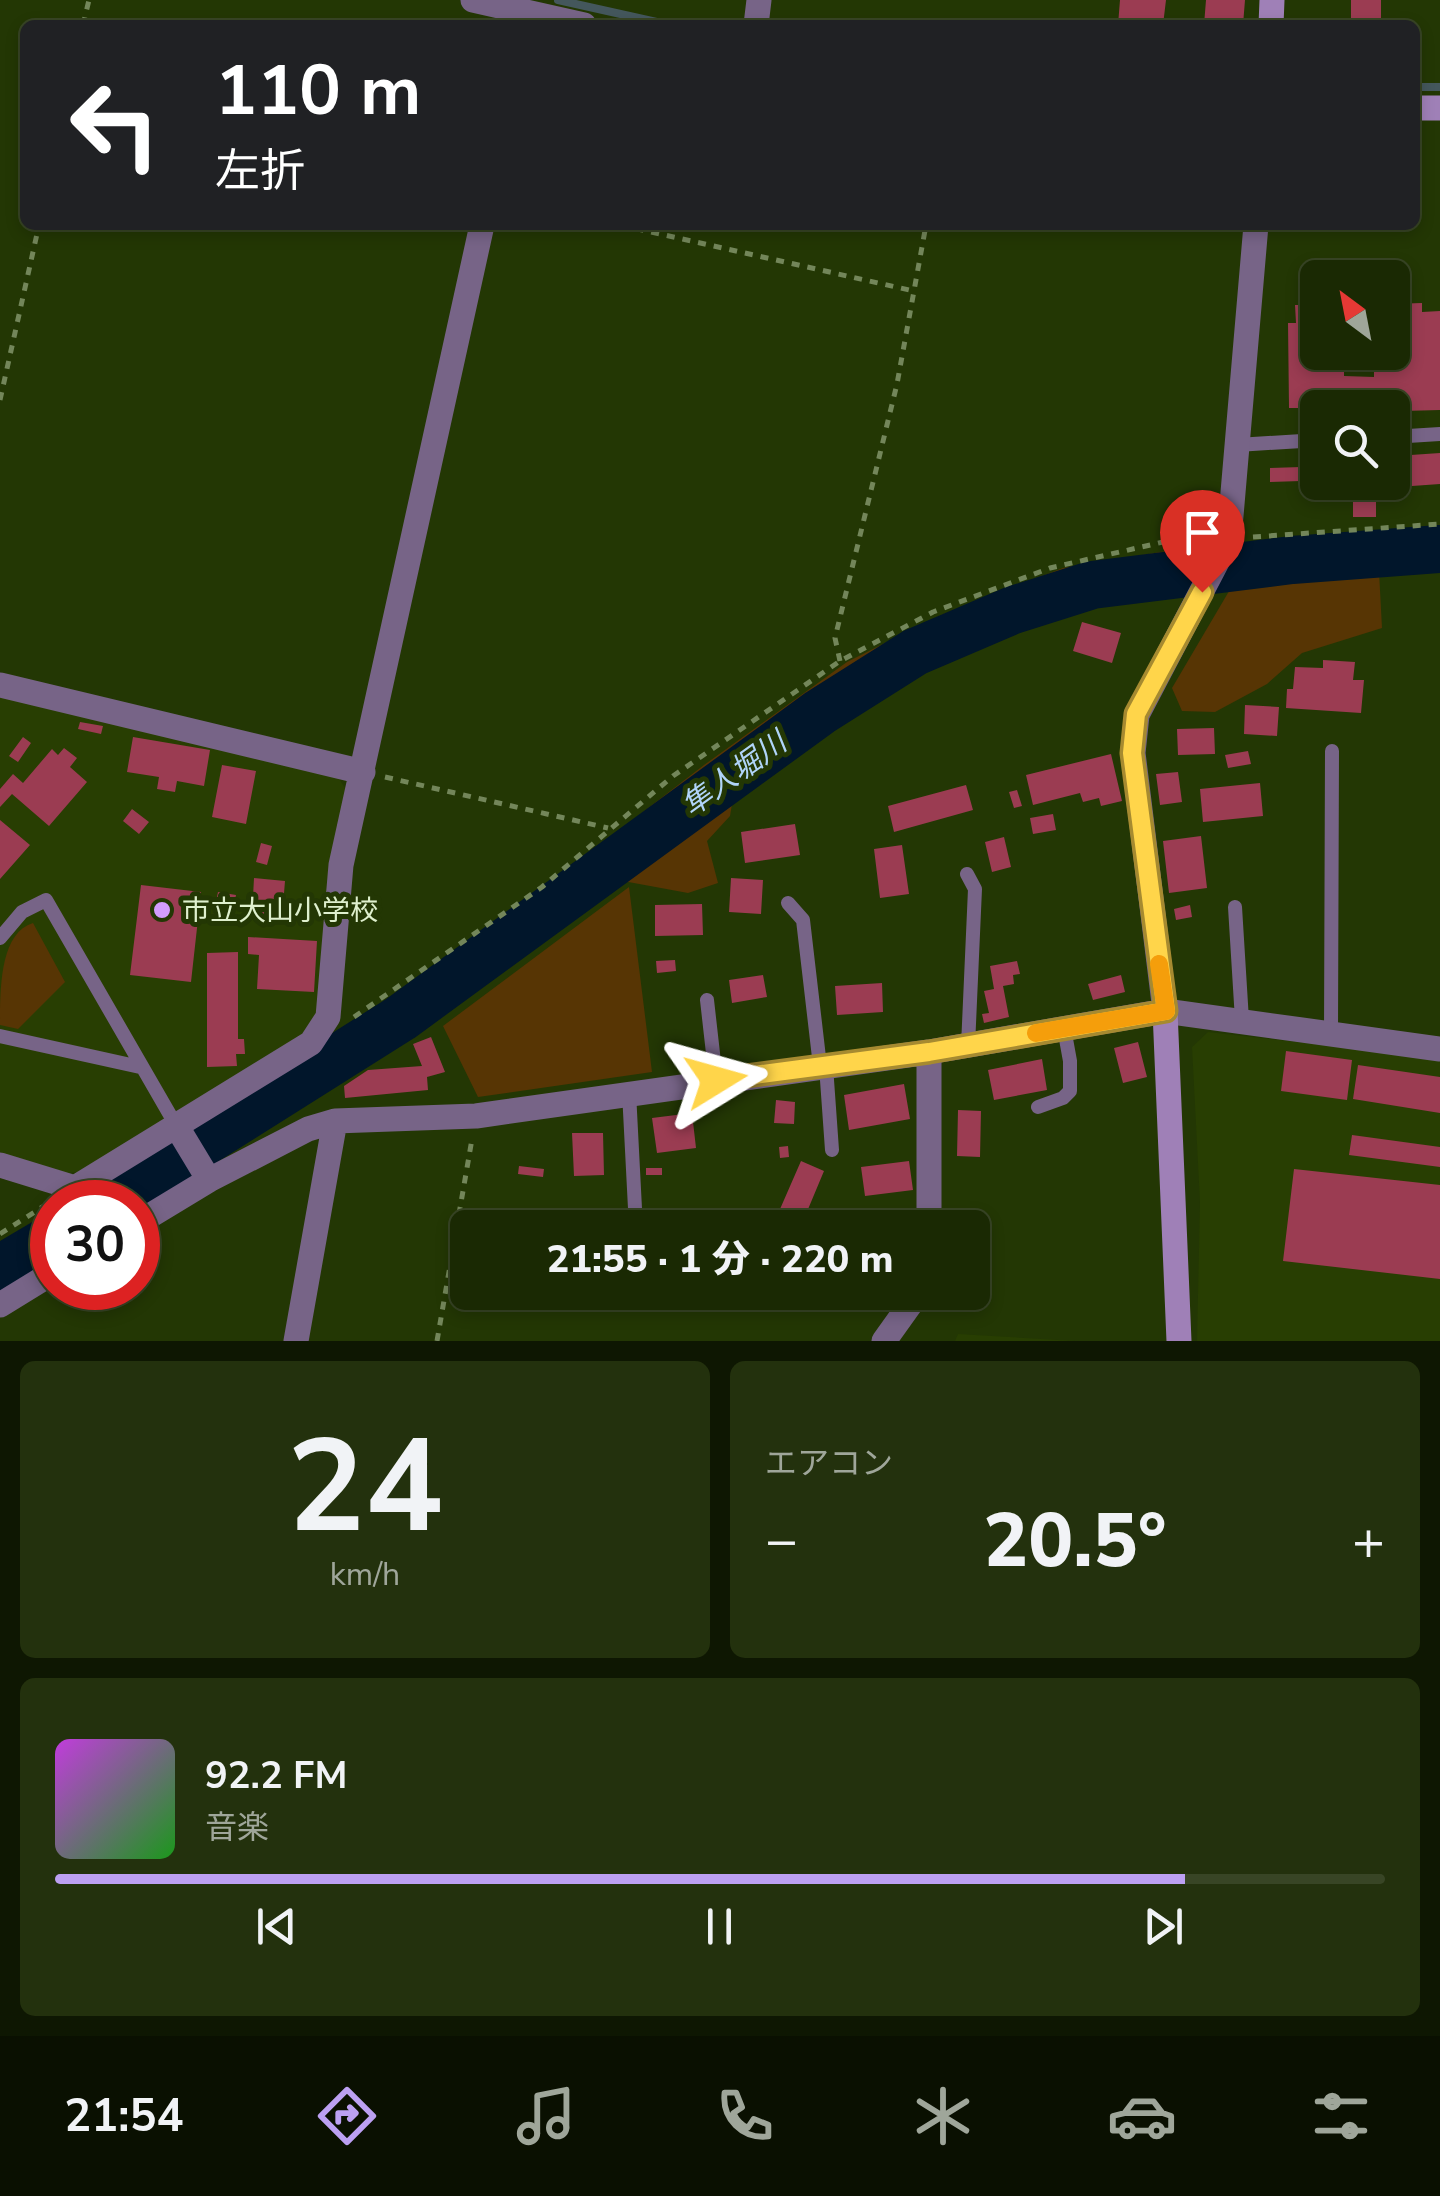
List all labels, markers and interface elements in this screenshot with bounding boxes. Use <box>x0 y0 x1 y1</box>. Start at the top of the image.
text: 110 m <box>215 43 421 139</box>
icon: left <box>50 60 180 190</box>
text: 左折 <box>215 141 305 202</box>
north arrow <box>1300 260 1410 370</box>
map controls <box>1300 260 1410 500</box>
button: search <box>1300 390 1410 500</box>
pin <box>1160 490 1245 593</box>
icon: arrive <box>1175 505 1230 560</box>
water label: 隼人堀川 <box>674 721 797 826</box>
place label: 市立大山小学校 <box>182 892 378 930</box>
marker: 市立大山小学校 <box>151 899 173 921</box>
position arrow <box>664 1028 768 1132</box>
speed limit sign: 30 <box>30 1180 160 1310</box>
text: 21:55 · 1 分 · 220 m <box>546 1234 894 1285</box>
text: 24 <box>287 1399 443 1576</box>
text: エアコン <box>765 1442 893 1485</box>
text: 20.5° <box>983 1490 1167 1592</box>
text: − <box>765 1503 798 1578</box>
text: + <box>1352 1503 1385 1578</box>
text: km/h <box>330 1553 400 1596</box>
text: 92.2 FM <box>205 1750 347 1801</box>
text: 音楽 <box>205 1806 269 1849</box>
icon: previous <box>249 1899 304 1954</box>
icon: pause <box>692 1899 747 1954</box>
icon: next <box>1136 1899 1191 1954</box>
icon: directions <box>312 2081 382 2151</box>
icon: music <box>511 2081 581 2151</box>
icon: phone <box>710 2081 780 2151</box>
icon: climate <box>908 2081 978 2151</box>
icon: car <box>1107 2081 1177 2151</box>
icon: filters <box>1306 2081 1376 2151</box>
text: 21:54 <box>64 2086 184 2147</box>

